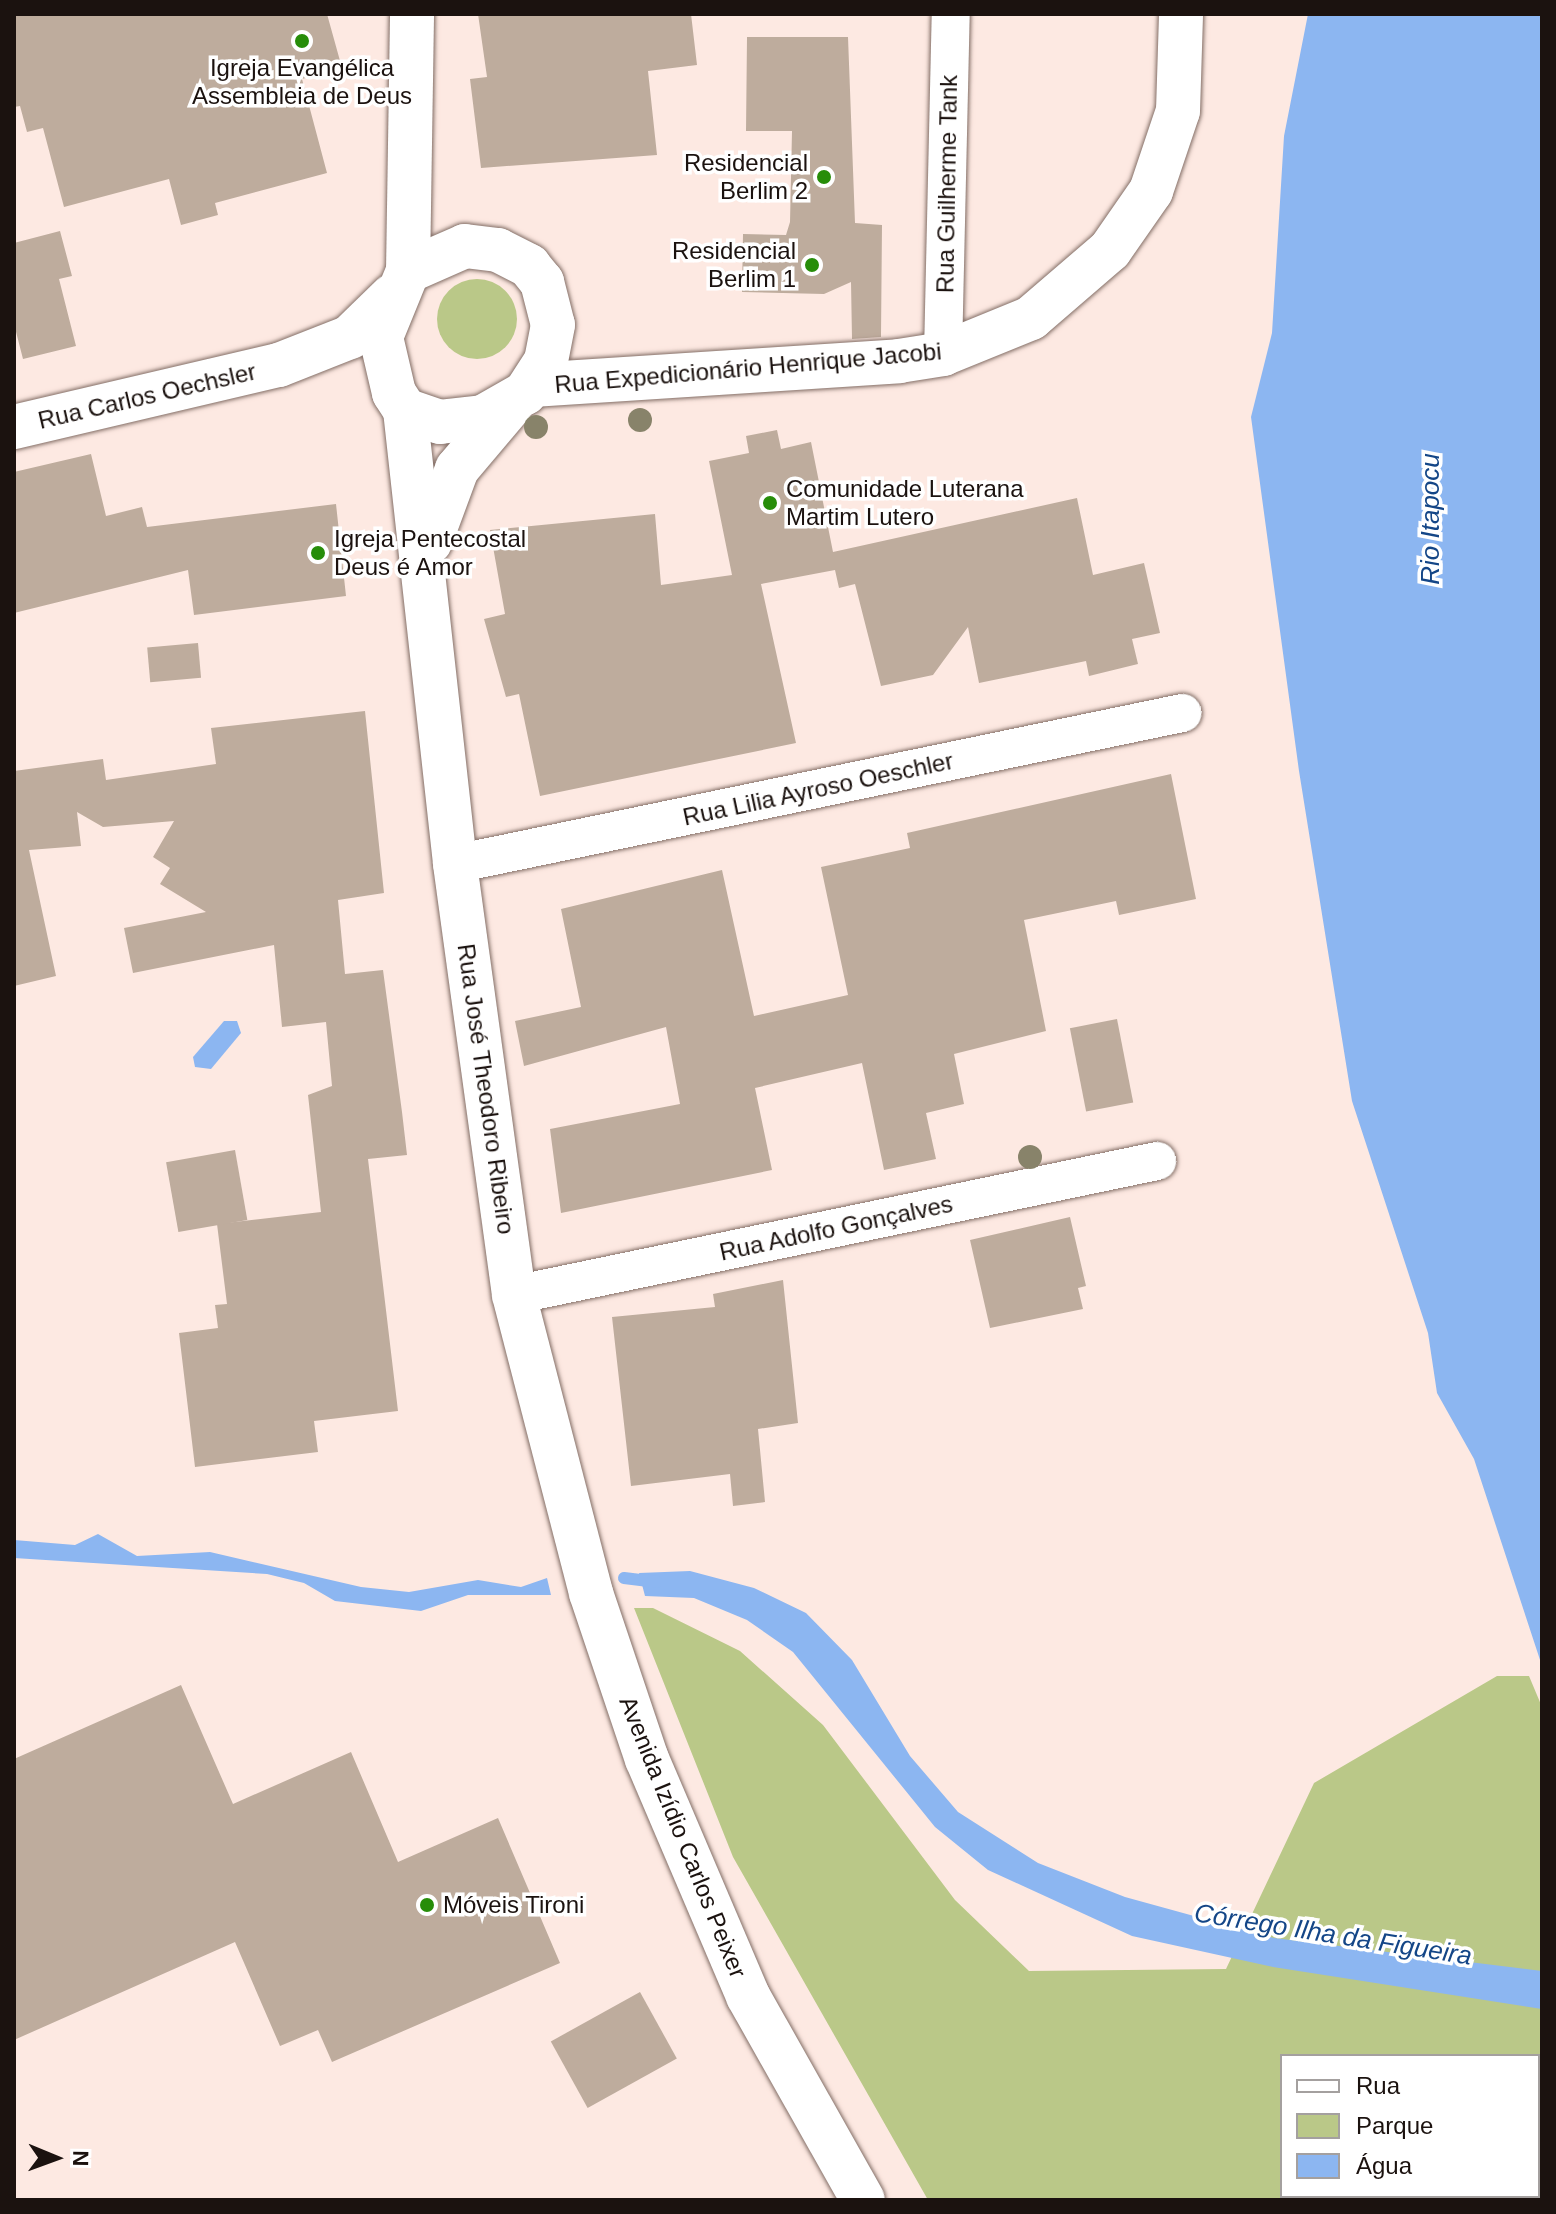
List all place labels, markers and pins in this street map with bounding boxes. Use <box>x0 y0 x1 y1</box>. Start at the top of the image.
marker: Igreja Evangélica Assembleia de Deus <box>293 32 311 50</box>
place label: Igreja Evangélica Assembleia de Deus <box>192 54 412 110</box>
place label: Residencial Berlim 2 <box>684 149 808 205</box>
marker: Residencial Berlim 2 <box>815 168 833 186</box>
place label: Residencial Berlim 1 <box>672 237 796 293</box>
marker: Residencial Berlim 1 <box>803 256 821 274</box>
place label: Comunidade Luterana Martim Lutero <box>786 475 1024 531</box>
marker: Comunidade Luterana Martim Lutero <box>761 494 779 512</box>
place label: Igreja Pentecostal Deus é Amor <box>334 525 526 581</box>
marker: Igreja Pentecostal Deus é Amor <box>309 544 327 562</box>
place label: Móveis Tironi <box>443 1891 585 1919</box>
marker: Móveis Tironi <box>418 1896 436 1914</box>

